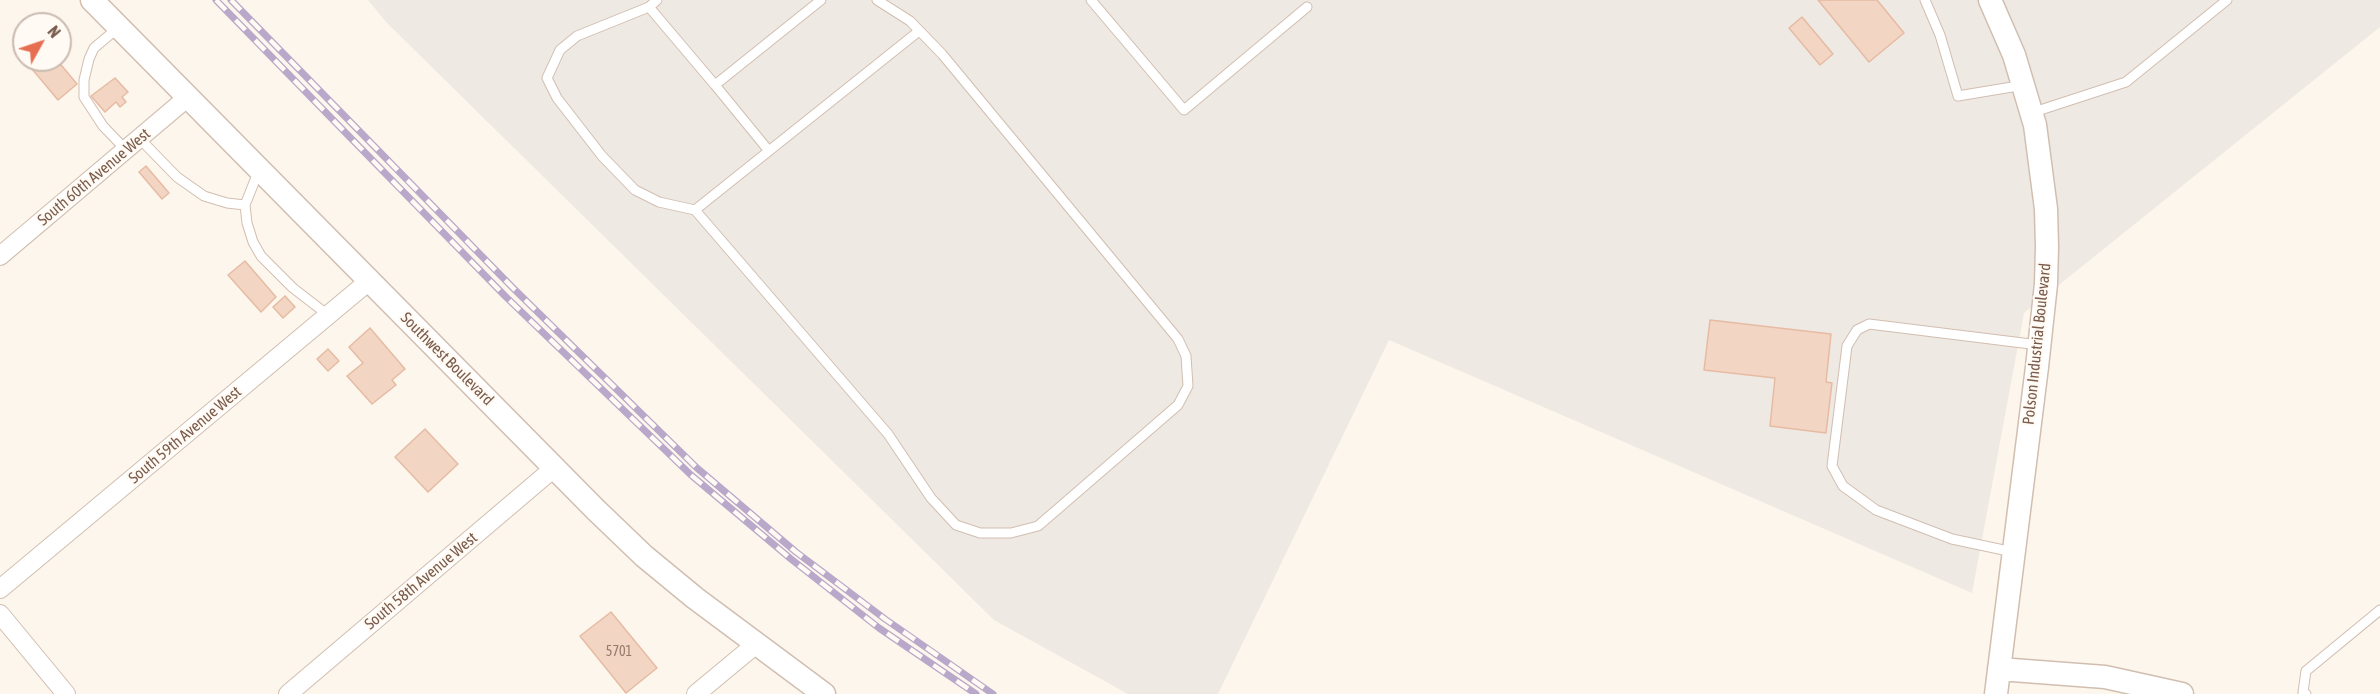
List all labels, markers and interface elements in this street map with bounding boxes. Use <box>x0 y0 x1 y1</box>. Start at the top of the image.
north arrow <box>12 12 72 72</box>
text: N <box>44 22 64 41</box>
street label: South 60th Avenue West <box>34 124 154 230</box>
street label: Polson Industrial Boulevard <box>2019 262 2055 426</box>
street label: Southwest Boulevard <box>397 309 497 409</box>
street label: South 59th Avenue West <box>125 382 245 488</box>
street label: South 58th Avenue West <box>361 528 481 634</box>
house number: 5701 <box>606 644 632 660</box>

